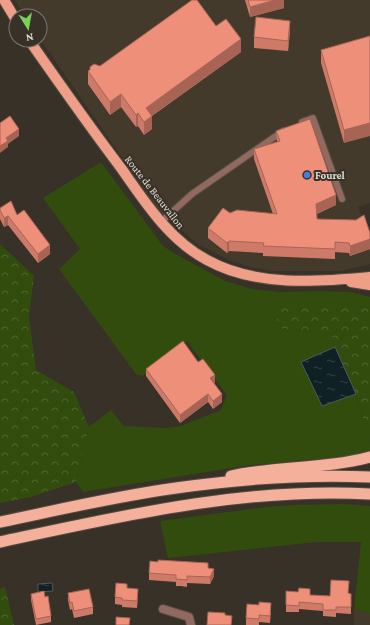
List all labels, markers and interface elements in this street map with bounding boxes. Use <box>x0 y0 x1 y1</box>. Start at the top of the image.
north arrow <box>8 8 48 48</box>
text: N <box>25 31 35 45</box>
street label: Route de Beauvallon <box>123 153 187 231</box>
place label: Fourel <box>315 169 346 181</box>
marker: Fourel <box>302 170 312 180</box>

